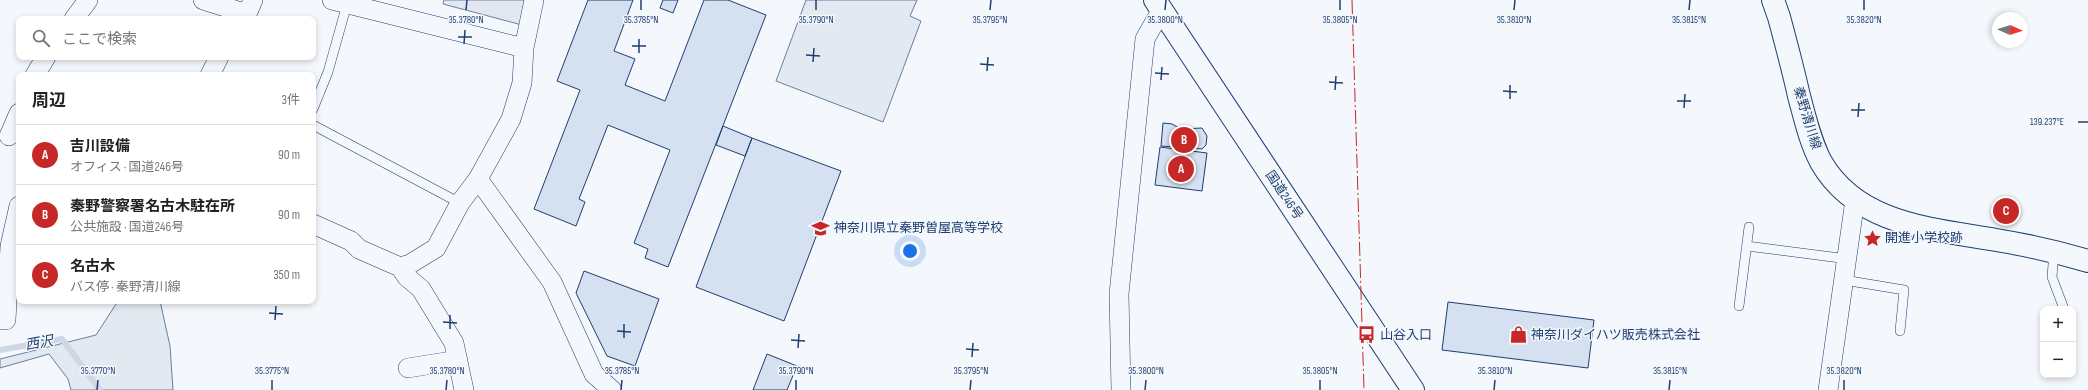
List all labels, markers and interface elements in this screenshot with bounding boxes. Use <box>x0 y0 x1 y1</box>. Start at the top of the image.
north arrow <box>1992 12 2028 48</box>
text: 35.3780°N <box>448 14 484 26</box>
text: 35.3785°N <box>624 14 658 26</box>
text: 35.3790°N <box>798 14 834 26</box>
text: 35.3795°N <box>973 14 1007 26</box>
text: 35.3800°N <box>1147 14 1183 26</box>
text: 35.3805°N <box>1322 14 1358 26</box>
text: 35.3810°N <box>1497 14 1531 26</box>
text: 35.3815°N <box>1672 14 1706 26</box>
text: 35.3820°N <box>1846 14 1882 26</box>
search box <box>16 16 316 60</box>
icon: search <box>30 27 52 49</box>
text: ここで検索 <box>62 30 137 49</box>
street label: 秦野清川線 <box>1790 85 1824 151</box>
text: 周辺 <box>32 91 66 111</box>
text: 3件 <box>282 92 300 108</box>
text: 139.237°E <box>2030 116 2064 128</box>
pin: B <box>1171 125 1197 155</box>
text: 吉川設備 <box>70 137 130 156</box>
text: A <box>42 147 48 163</box>
text: 90 m <box>278 147 300 163</box>
pin: A <box>1168 154 1194 184</box>
text: オフィス · 国道246号 <box>70 159 184 175</box>
street label: 国道246号 <box>1262 168 1306 222</box>
pin: C <box>1993 196 2019 226</box>
text: 秦野警察署名古木駐在所 <box>70 197 235 216</box>
text: B <box>42 207 48 223</box>
text: 90 m <box>278 207 300 223</box>
school or university icon: 神奈川県立秦野曽屋高等学校 <box>811 218 831 238</box>
text: 公共施設 · 国道246号 <box>70 219 184 235</box>
place label: 神奈川県立秦野曽屋高等学校 <box>834 220 1003 236</box>
place icon: 開進小学校跡 <box>1862 228 1882 248</box>
place label: 開進小学校跡 <box>1885 230 1963 246</box>
your location <box>900 241 920 261</box>
text: 名古木 <box>70 257 115 276</box>
text: C <box>42 267 48 283</box>
text: 350 m <box>273 267 300 283</box>
text: バス停 · 秦野清川線 <box>70 279 181 295</box>
map controls <box>2040 306 2076 378</box>
button: + <box>2040 306 2076 342</box>
bus stop icon: 山谷入口 <box>1357 325 1377 345</box>
shop icon: 神奈川ダイハツ販売株式会社 <box>1508 325 1528 345</box>
place label: 山谷入口 <box>1380 327 1432 343</box>
place label: 神奈川ダイハツ販売株式会社 <box>1531 327 1700 343</box>
water label: 西沢 <box>24 332 56 354</box>
button: − <box>2040 342 2076 378</box>
text: 35.3770°N <box>81 365 115 377</box>
text: 35.3775°N <box>255 365 289 377</box>
text: 35.3780°N <box>429 365 465 377</box>
text: 35.3785°N <box>605 365 639 377</box>
text: 35.3790°N <box>778 365 814 377</box>
text: 35.3795°N <box>954 365 988 377</box>
text: 35.3800°N <box>1128 365 1164 377</box>
text: 35.3805°N <box>1302 365 1338 377</box>
text: 35.3810°N <box>1478 365 1512 377</box>
text: 35.3815°N <box>1653 365 1687 377</box>
text: 35.3820°N <box>1826 365 1862 377</box>

